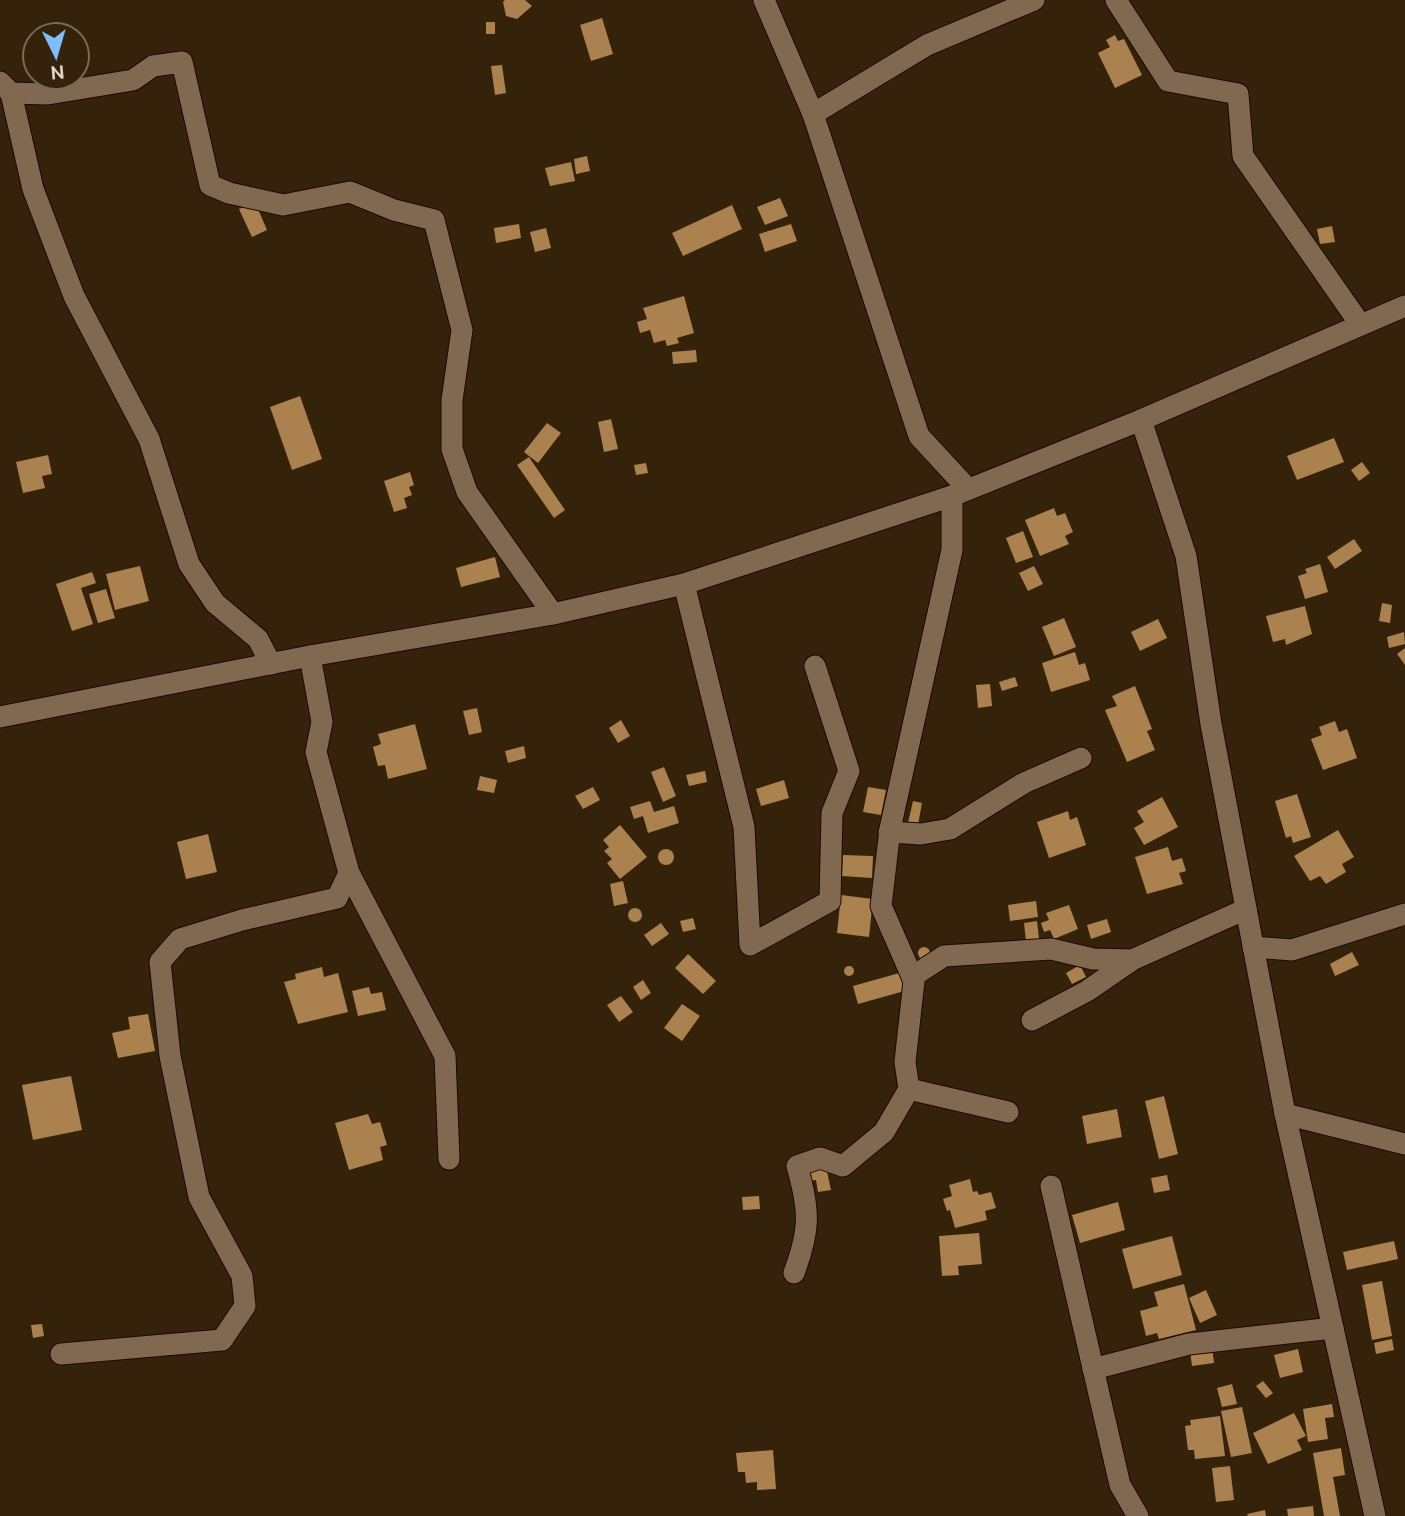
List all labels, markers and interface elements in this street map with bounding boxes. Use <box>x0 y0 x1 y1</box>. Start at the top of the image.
north arrow <box>21 21 91 91</box>
text: N <box>49 61 66 85</box>

